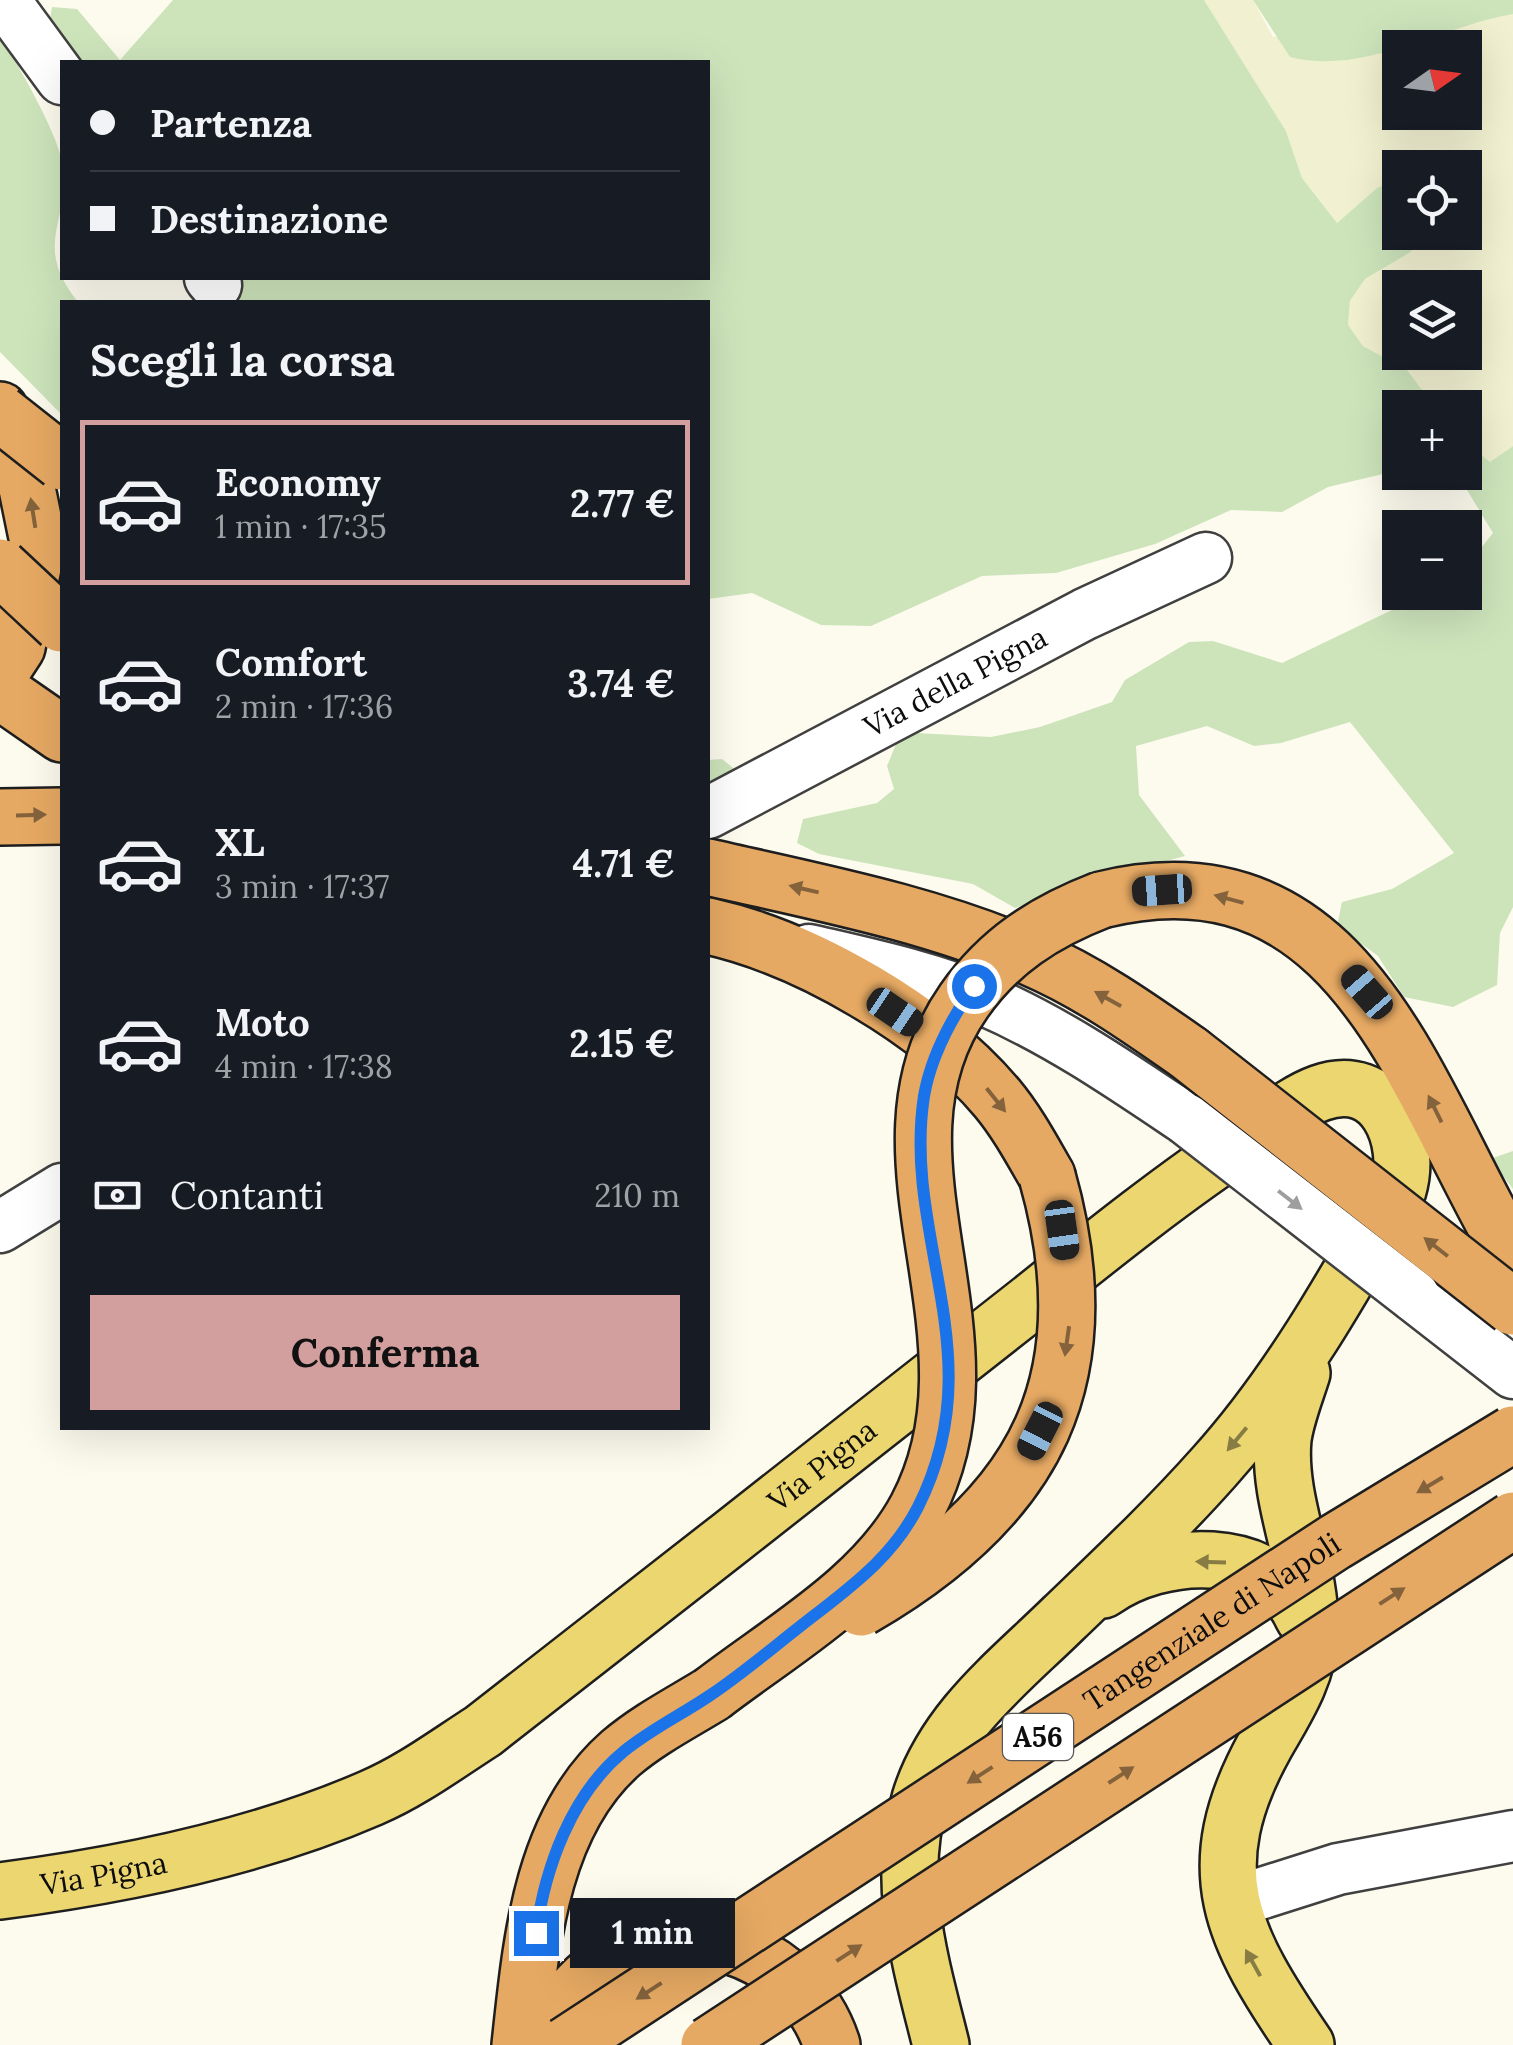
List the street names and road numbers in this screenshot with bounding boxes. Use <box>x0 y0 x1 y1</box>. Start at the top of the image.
street label: Via della Pigna <box>856 618 1053 746</box>
street label: Via Pigna <box>759 1411 884 1520</box>
street label: Tangenziale di Napoli <box>1076 1524 1347 1719</box>
road number: A56 <box>1003 1714 1073 1760</box>
street label: Via Pigna <box>37 1843 170 1903</box>

